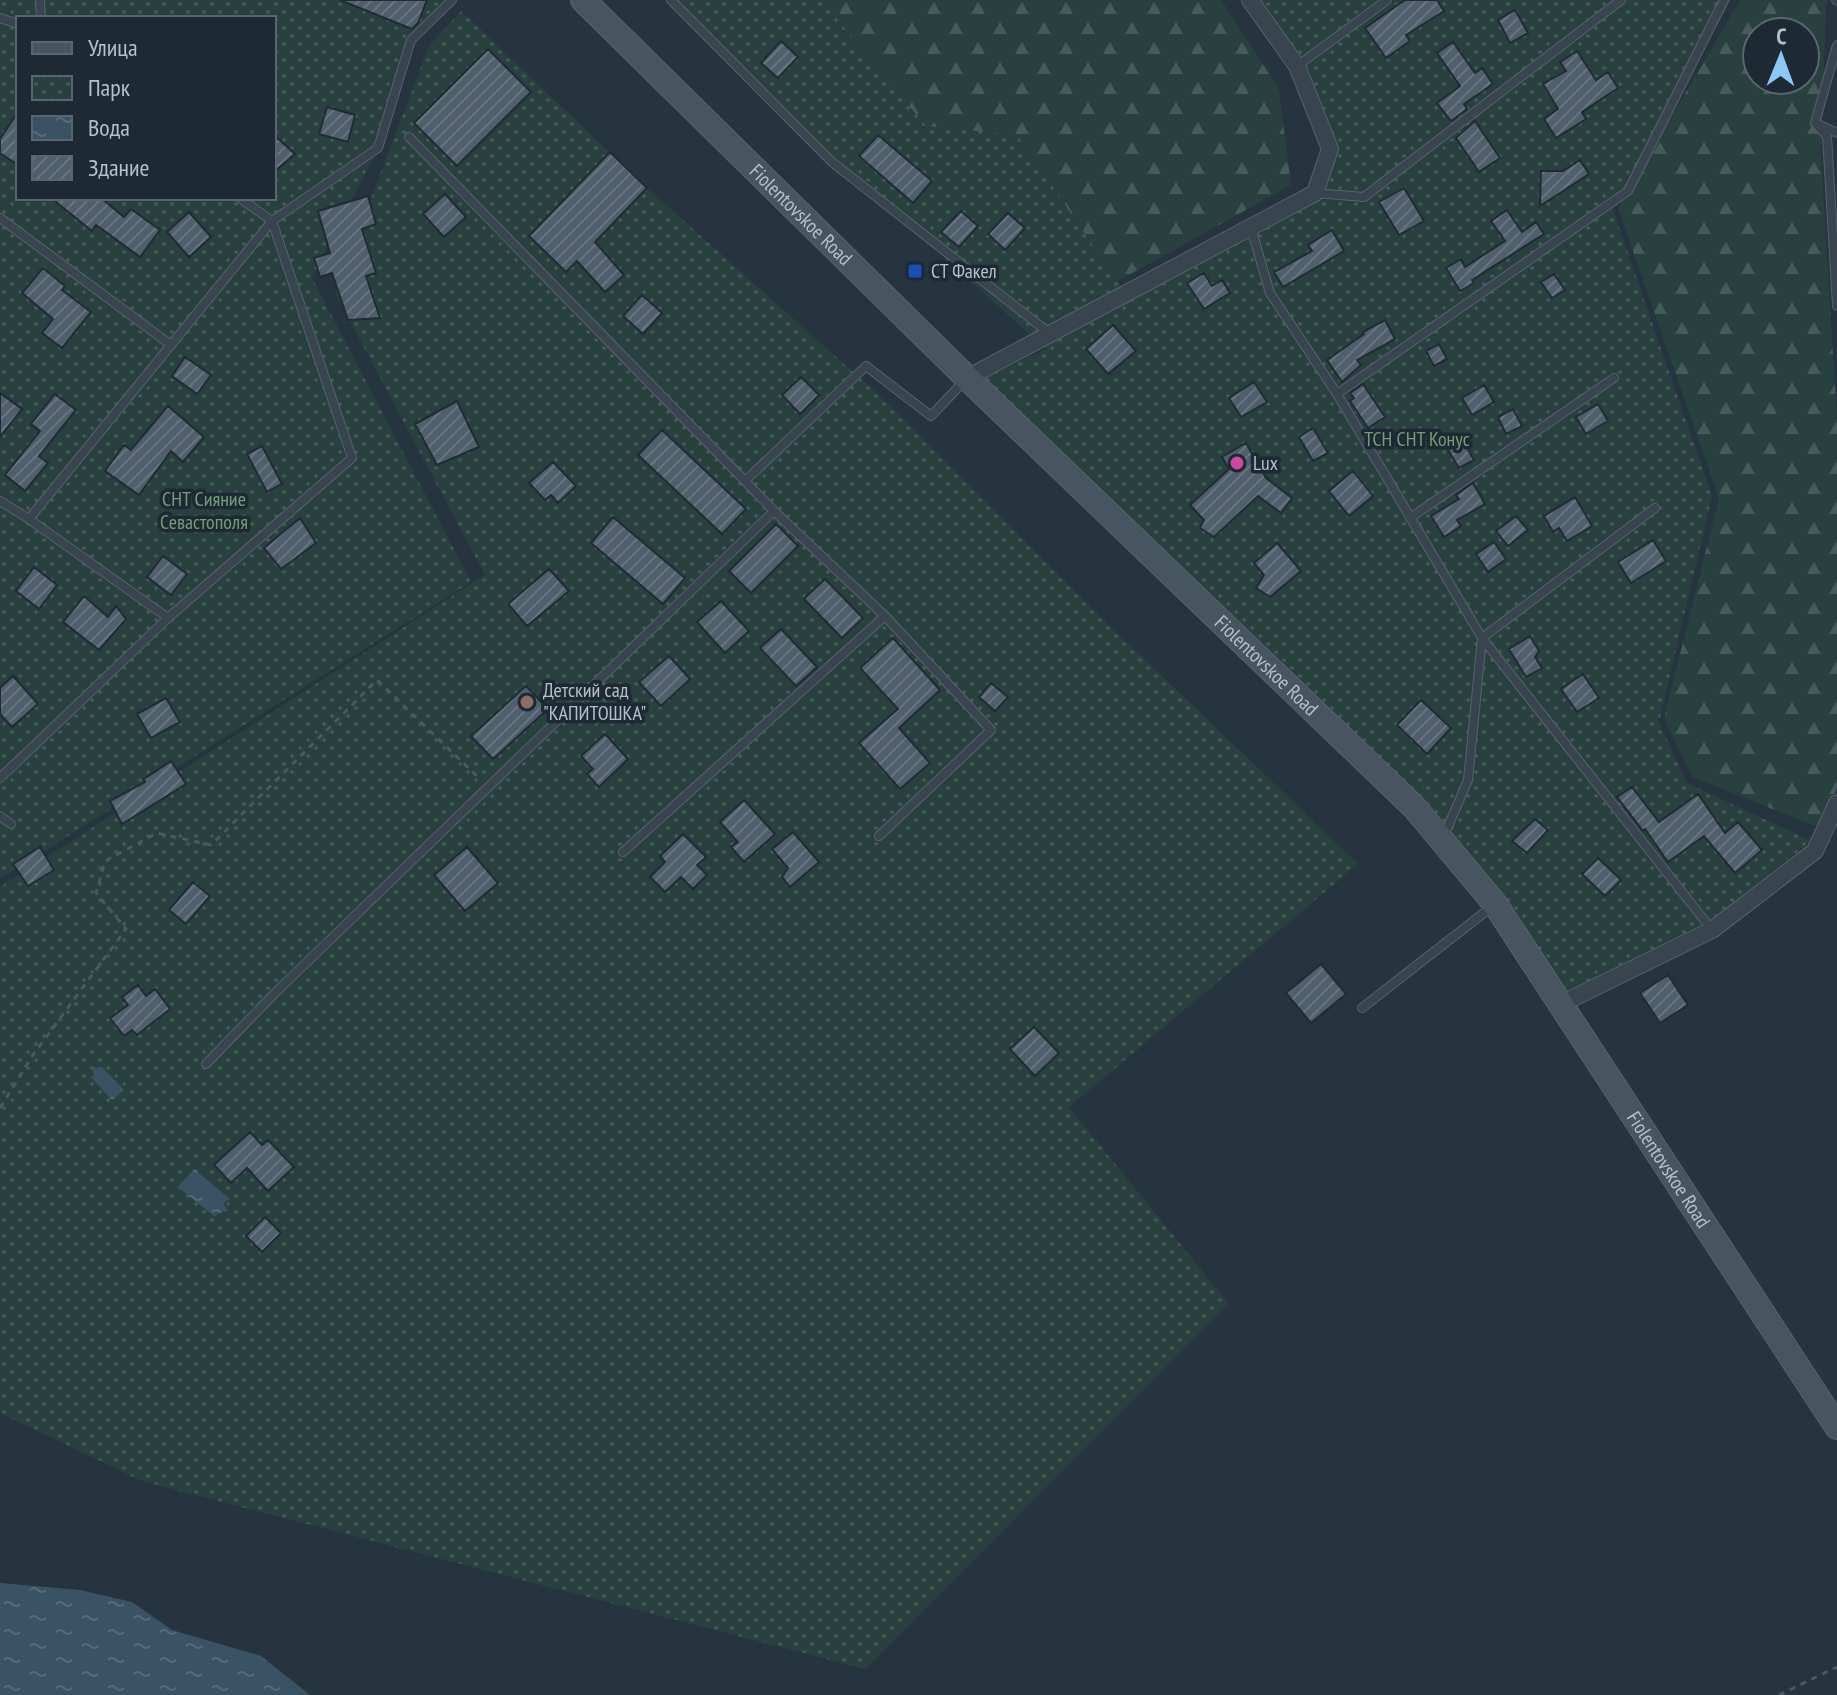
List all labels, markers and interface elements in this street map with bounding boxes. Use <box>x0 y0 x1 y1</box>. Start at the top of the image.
legend <box>16 16 276 200</box>
north arrow <box>1741 16 1821 96</box>
text: С <box>1776 22 1787 50</box>
text: Улица <box>88 32 138 63</box>
text: Парк <box>88 72 131 103</box>
text: Вода <box>88 112 130 143</box>
text: Здание <box>88 152 149 183</box>
street label: Fiolentovskoe Road <box>744 158 858 271</box>
place label: СТ Факел <box>931 258 997 284</box>
marker: СТ Факел <box>906 262 924 280</box>
park label: ТСН СНТ Конус <box>1364 426 1470 452</box>
place label: Lux <box>1253 450 1278 476</box>
marker: Lux <box>1228 454 1246 472</box>
park label: СНТ Сияние Севастополя <box>160 486 248 535</box>
street label: Fiolentovskoe Road <box>1209 610 1324 721</box>
place label: Детский сад "КАПИТОШКА" <box>543 677 646 726</box>
marker: Детский сад "КАПИТОШКА" <box>518 693 536 711</box>
street label: Fiolentovskoe Road <box>1621 1106 1716 1233</box>

